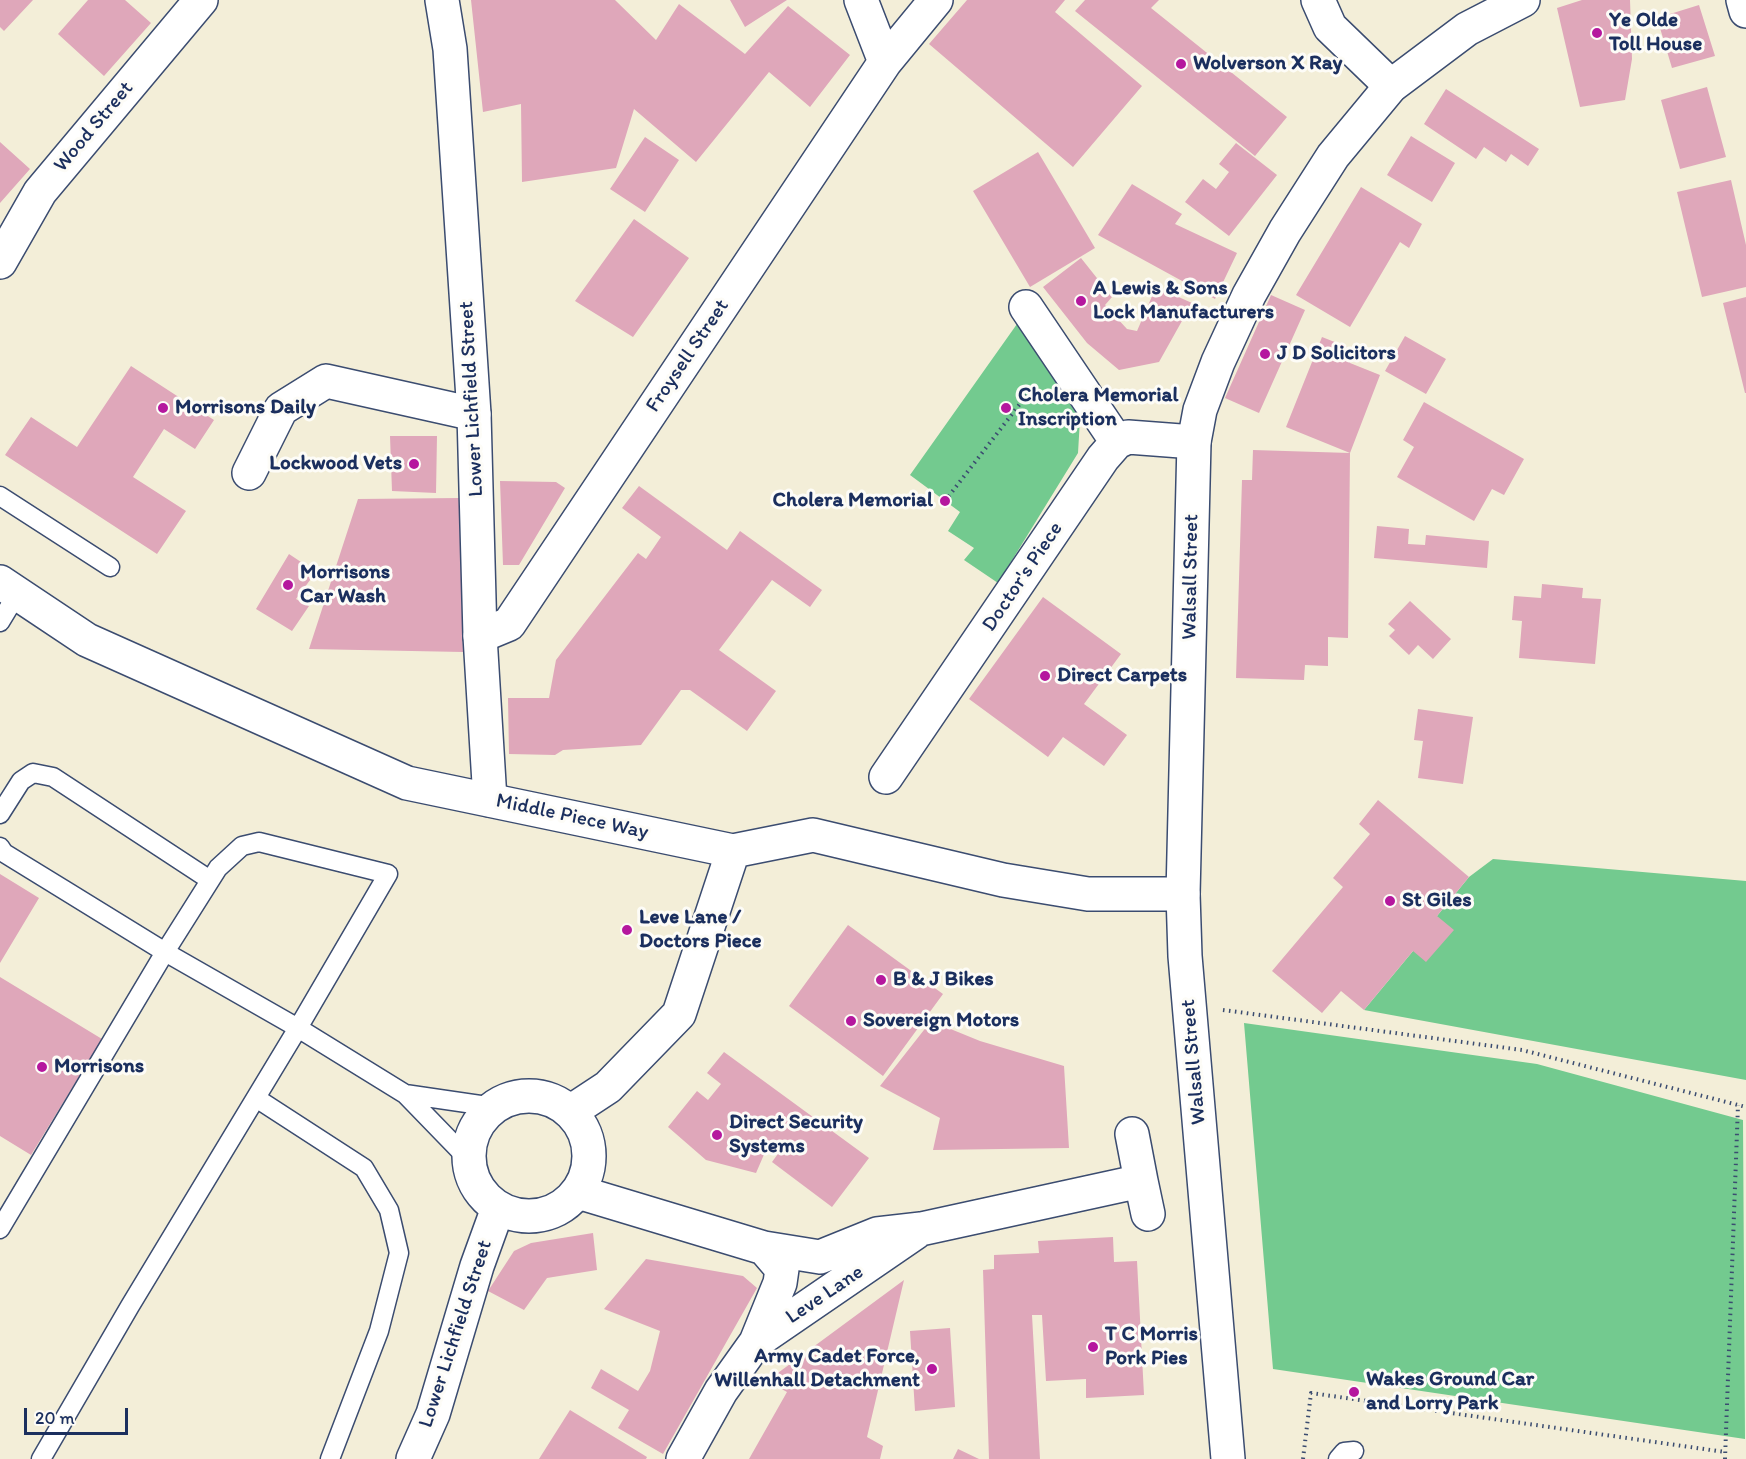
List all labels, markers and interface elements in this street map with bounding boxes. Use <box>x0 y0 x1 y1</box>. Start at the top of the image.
place label: Ye Olde Toll House <box>1609 8 1702 58</box>
marker: Ye Olde Toll House <box>1590 26 1604 40</box>
place label: Wolverson X Ray <box>1193 51 1342 77</box>
marker: Wolverson X Ray <box>1174 57 1188 71</box>
street label: Wood Street <box>49 77 139 177</box>
place label: A Lewis & Sons Lock Manufacturers <box>1093 276 1274 326</box>
marker: A Lewis & Sons Lock Manufacturers <box>1074 294 1088 308</box>
street label: Froysell Street <box>641 295 735 417</box>
street label: Lower Lichfield Street <box>454 301 490 497</box>
place label: J D Solicitors <box>1277 341 1396 367</box>
marker: J D Solicitors <box>1258 347 1272 361</box>
place label: Cholera Memorial Inscription <box>1018 383 1178 433</box>
place label: Morrisons Daily <box>175 395 316 421</box>
marker: Morrisons Daily <box>156 401 170 415</box>
marker: Cholera Memorial Inscription <box>999 401 1013 415</box>
place label: Lockwood Vets <box>269 451 402 477</box>
marker: Lockwood Vets <box>407 457 421 471</box>
place label: Cholera Memorial <box>773 488 933 514</box>
marker: Cholera Memorial <box>938 494 952 508</box>
street label: Walsall Street <box>1177 514 1205 640</box>
street label: Doctor's Piece <box>977 517 1069 637</box>
place label: Morrisons Car Wash <box>300 560 390 610</box>
marker: Morrisons Car Wash <box>281 578 295 592</box>
place label: Direct Carpets <box>1057 663 1187 689</box>
marker: Direct Carpets <box>1038 669 1052 683</box>
street label: Middle Piece Way <box>493 789 651 845</box>
place label: St Giles <box>1402 888 1472 914</box>
marker: St Giles <box>1383 894 1397 908</box>
place label: Leve Lane / Doctors Piece <box>639 905 762 955</box>
marker: Leve Lane / Doctors Piece <box>620 923 634 937</box>
place label: B & J Bikes <box>893 967 994 993</box>
marker: B & J Bikes <box>874 973 888 987</box>
street label: Walsall Street <box>1176 998 1212 1126</box>
place label: Sovereign Motors <box>863 1008 1019 1034</box>
marker: Sovereign Motors <box>844 1014 858 1028</box>
place label: Morrisons <box>54 1054 144 1080</box>
marker: Morrisons <box>35 1060 49 1074</box>
place label: Direct Security Systems <box>729 1110 863 1160</box>
marker: Direct Security Systems <box>710 1128 724 1142</box>
street label: Lower Lichfield Street <box>414 1237 498 1431</box>
street label: Leve Lane <box>781 1260 869 1330</box>
place label: T C Morris Pork Pies <box>1105 1322 1198 1372</box>
marker: T C Morris Pork Pies <box>1086 1340 1100 1354</box>
place label: Army Cadet Force, Willenhall Detachment <box>714 1344 920 1394</box>
marker: Army Cadet Force, Willenhall Detachment <box>925 1362 939 1376</box>
place label: Wakes Ground Car and Lorry Park <box>1366 1367 1534 1417</box>
marker: Wakes Ground Car and Lorry Park <box>1347 1385 1361 1399</box>
scale bar <box>27 1396 130 1434</box>
text: 20 m <box>35 1407 75 1429</box>

